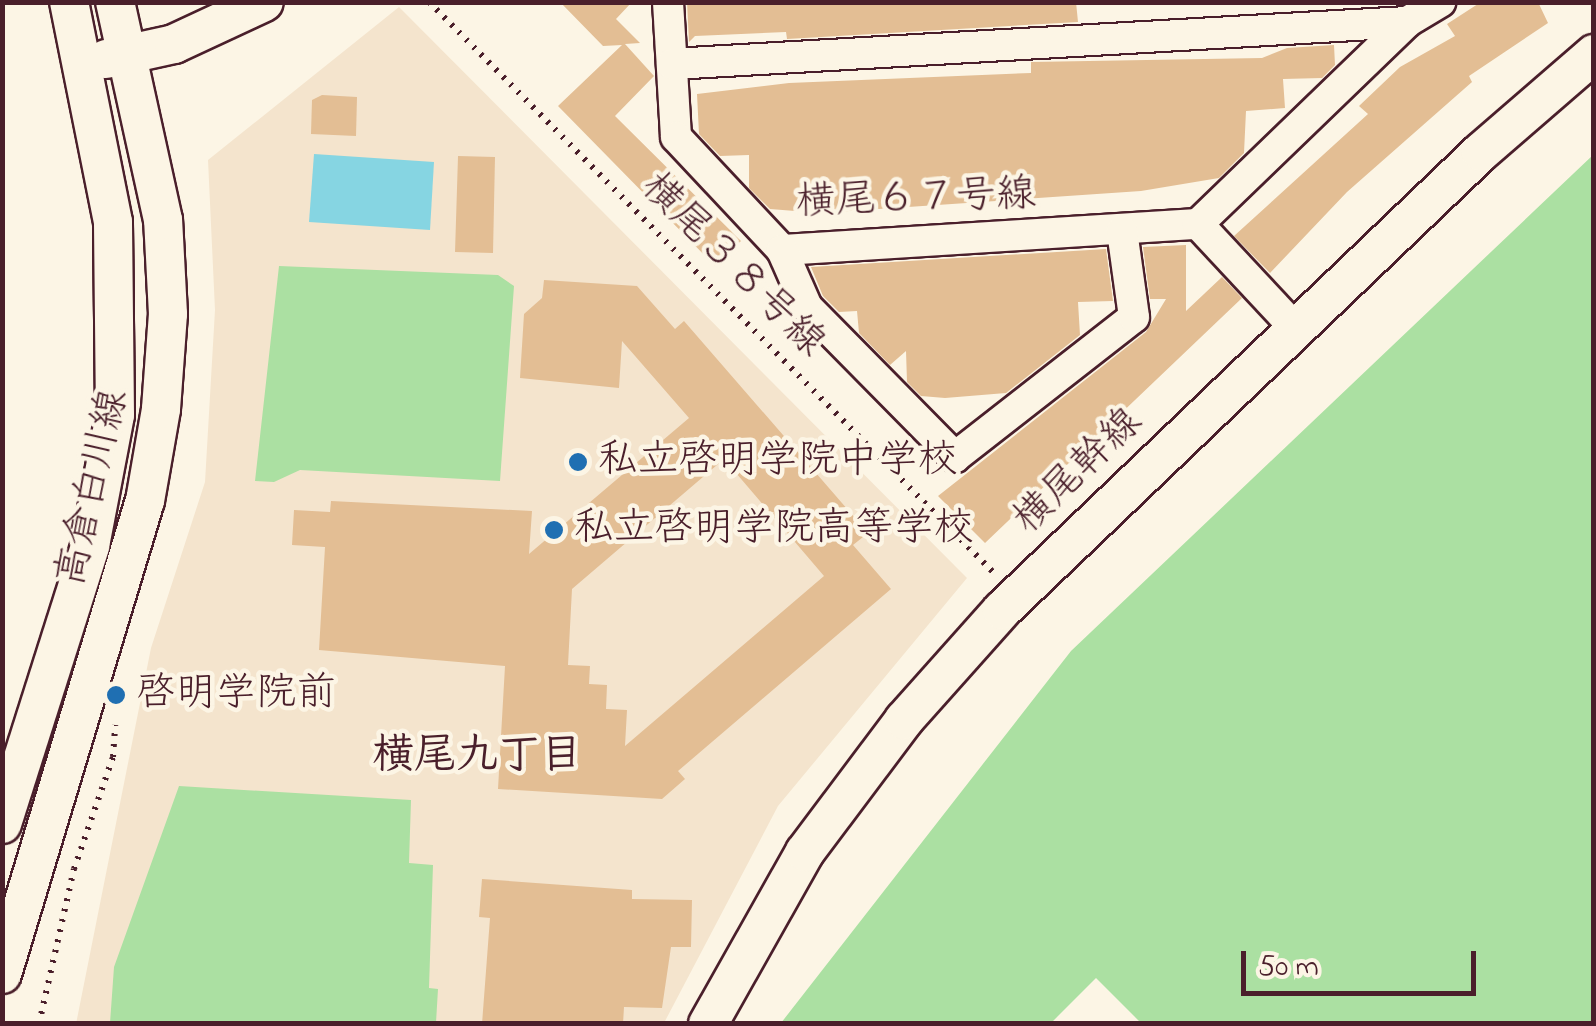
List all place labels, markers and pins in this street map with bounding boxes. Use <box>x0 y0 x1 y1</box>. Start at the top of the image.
place label: 私立啓明学院中学校 <box>598 438 958 486</box>
marker: 私立啓明学院中学校 <box>567 451 589 473</box>
place label: 私立啓明学院高等学校 <box>574 506 974 554</box>
marker: 私立啓明学院高等学校 <box>543 519 565 541</box>
place label: 啓明学院前 <box>136 671 336 719</box>
marker: 啓明学院前 <box>105 684 127 706</box>

